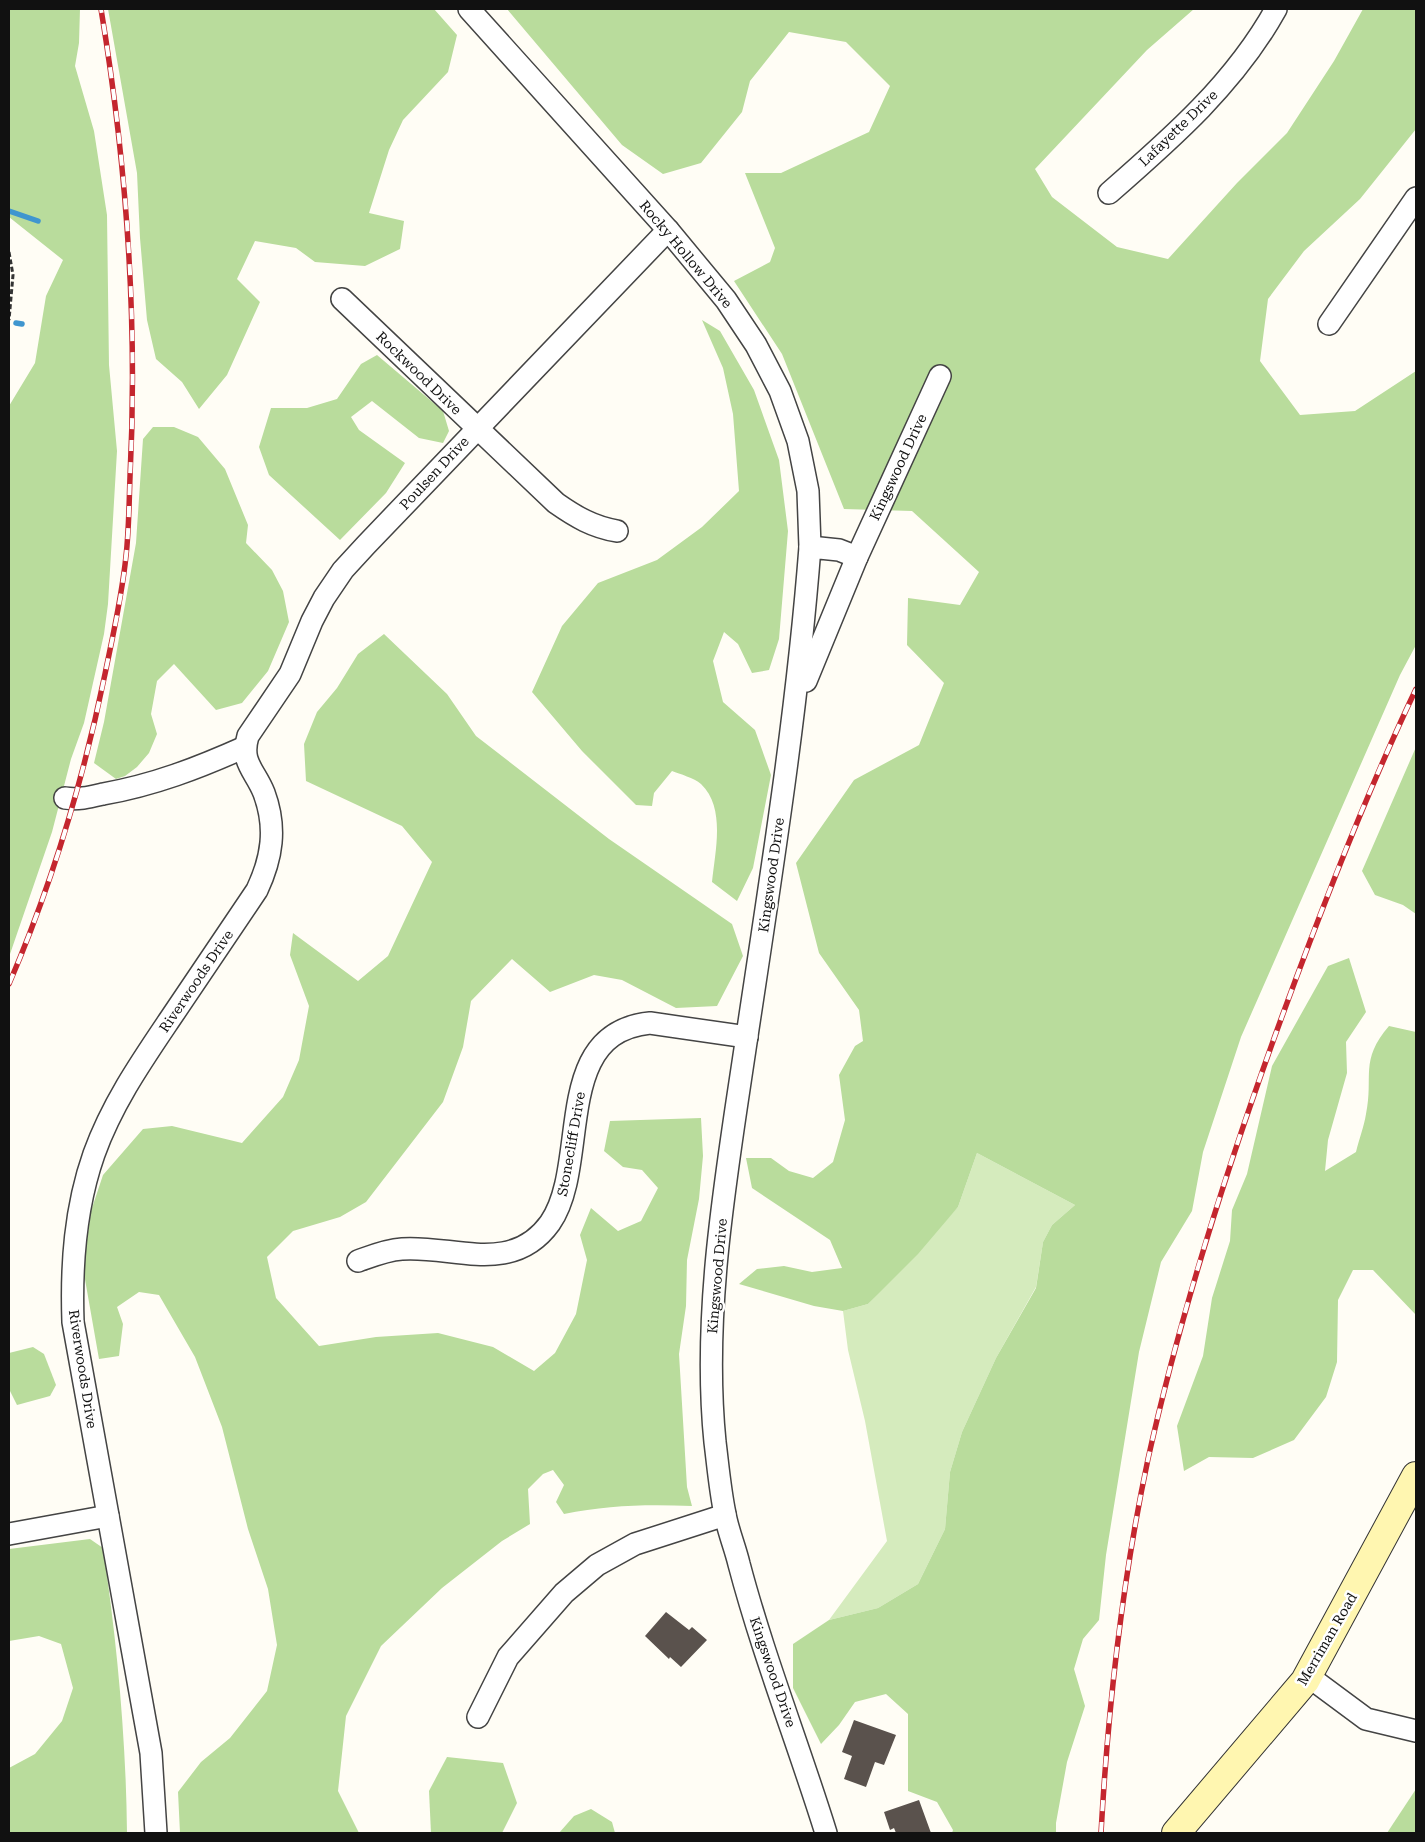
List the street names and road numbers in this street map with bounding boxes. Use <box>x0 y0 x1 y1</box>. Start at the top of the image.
street label: Lafayette Drive <box>1135 86 1221 169</box>
street label: Rocky Hollow Drive <box>636 197 736 311</box>
street label: Rockwood Drive <box>373 328 465 418</box>
street label: Kingswood Drive <box>866 411 930 523</box>
street label: Poulsen Drive <box>396 433 472 513</box>
street label: Kingswood Drive <box>755 816 787 933</box>
street label: Riverwoods Drive <box>156 927 236 1035</box>
street label: Stonecliff Drive <box>554 1090 588 1198</box>
street label: Kingswood Drive <box>704 1217 730 1334</box>
street label: Riverwoods Drive <box>66 1309 100 1430</box>
street label: Merriman Road <box>1294 1590 1360 1688</box>
street label: Kingswood Drive <box>747 1615 800 1730</box>

